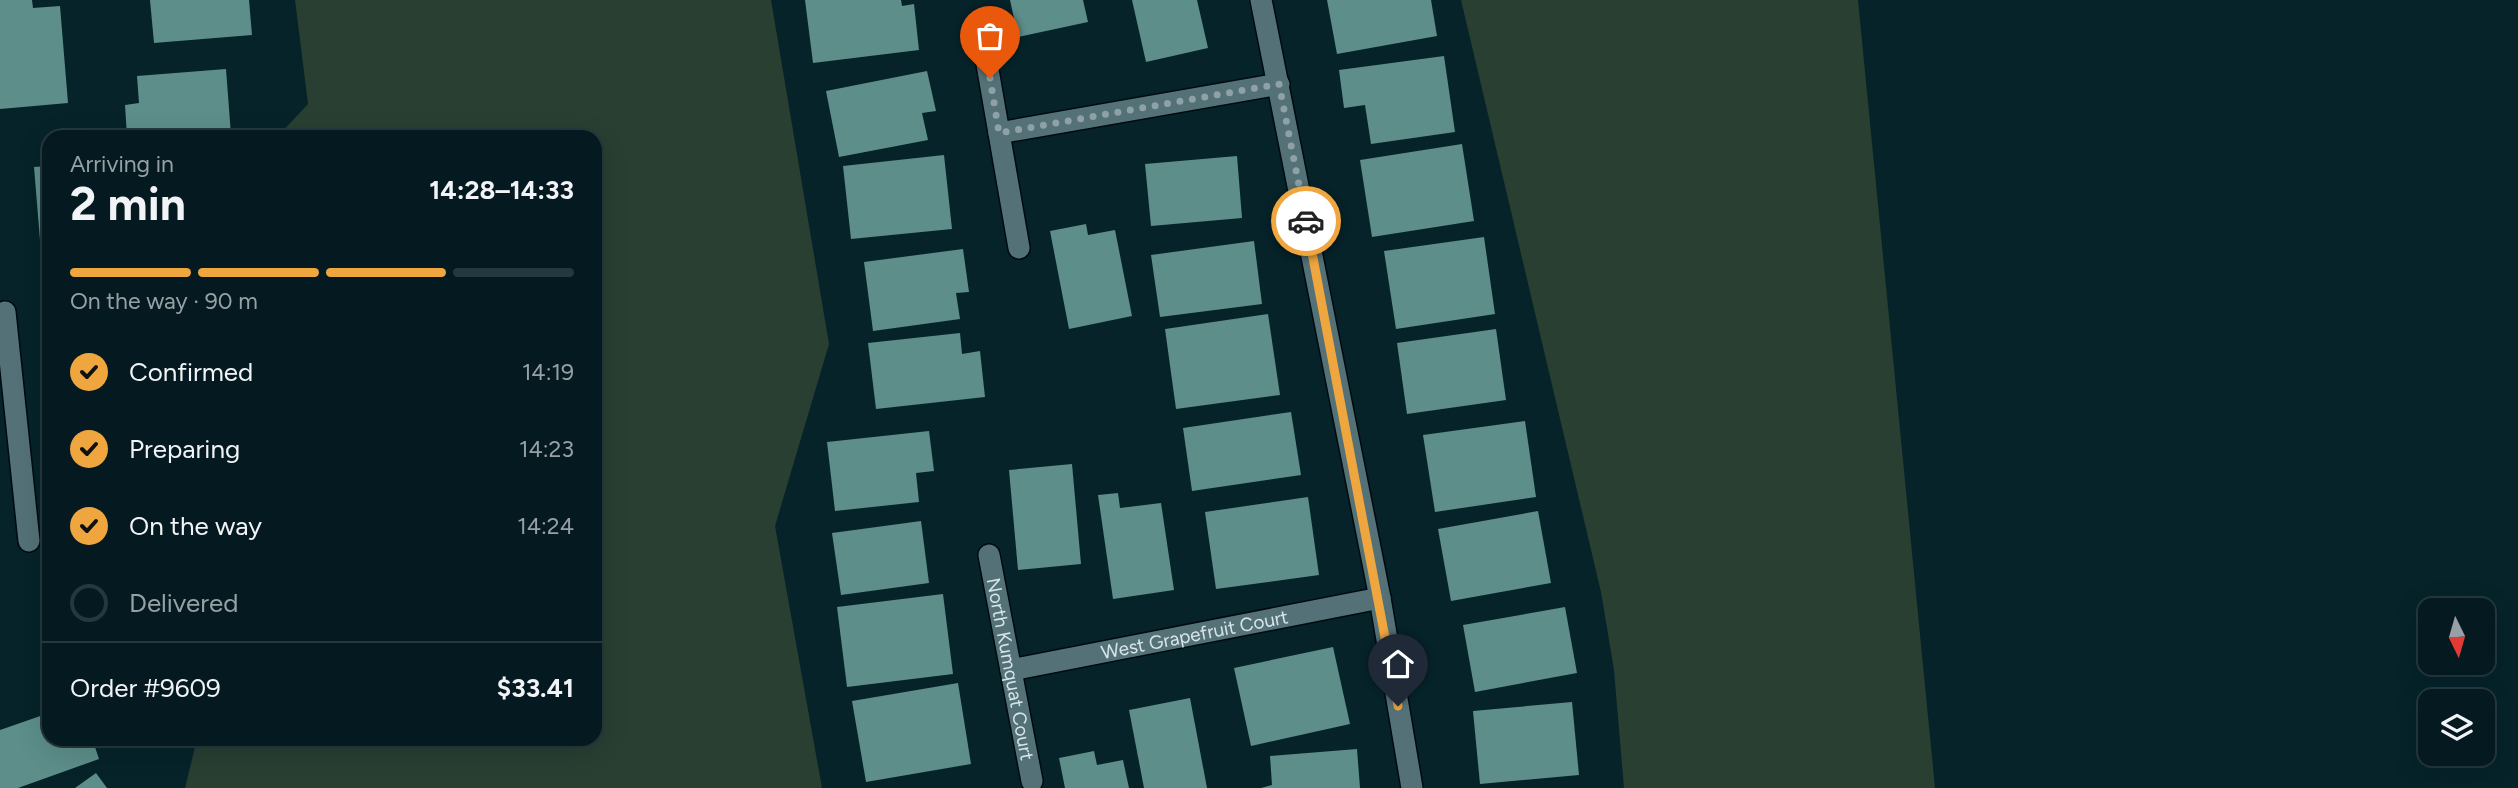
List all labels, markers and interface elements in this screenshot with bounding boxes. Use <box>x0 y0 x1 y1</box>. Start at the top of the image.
pin <box>960 6 1020 78</box>
icon: bag <box>971 17 1009 55</box>
text: Arriving in <box>70 150 174 178</box>
text: 14:28–14:33 <box>429 174 574 206</box>
text: 2 min <box>70 176 186 232</box>
courier <box>1271 186 1341 256</box>
icon: car <box>1287 202 1325 240</box>
text: On the way · 90 m <box>70 287 258 315</box>
icon: check <box>70 353 108 391</box>
text: Confirmed <box>129 356 253 388</box>
text: 14:19 <box>522 358 574 386</box>
icon: check <box>70 430 108 468</box>
text: Preparing <box>129 433 240 465</box>
text: 14:23 <box>519 435 574 463</box>
icon: check <box>70 507 108 545</box>
text: On the way <box>129 510 262 542</box>
text: 14:24 <box>517 512 574 540</box>
street label: North Kumquat Court <box>982 576 1039 762</box>
text: Delivered <box>129 587 238 619</box>
north arrow <box>2418 598 2496 676</box>
map controls <box>2418 598 2495 766</box>
street label: West Grapefruit Court <box>1099 605 1290 664</box>
pin <box>1368 634 1428 706</box>
icon: home <box>1379 645 1417 683</box>
text: Order #9609 <box>70 672 221 704</box>
text: $33.41 <box>497 672 574 704</box>
button: layers <box>2418 689 2495 766</box>

